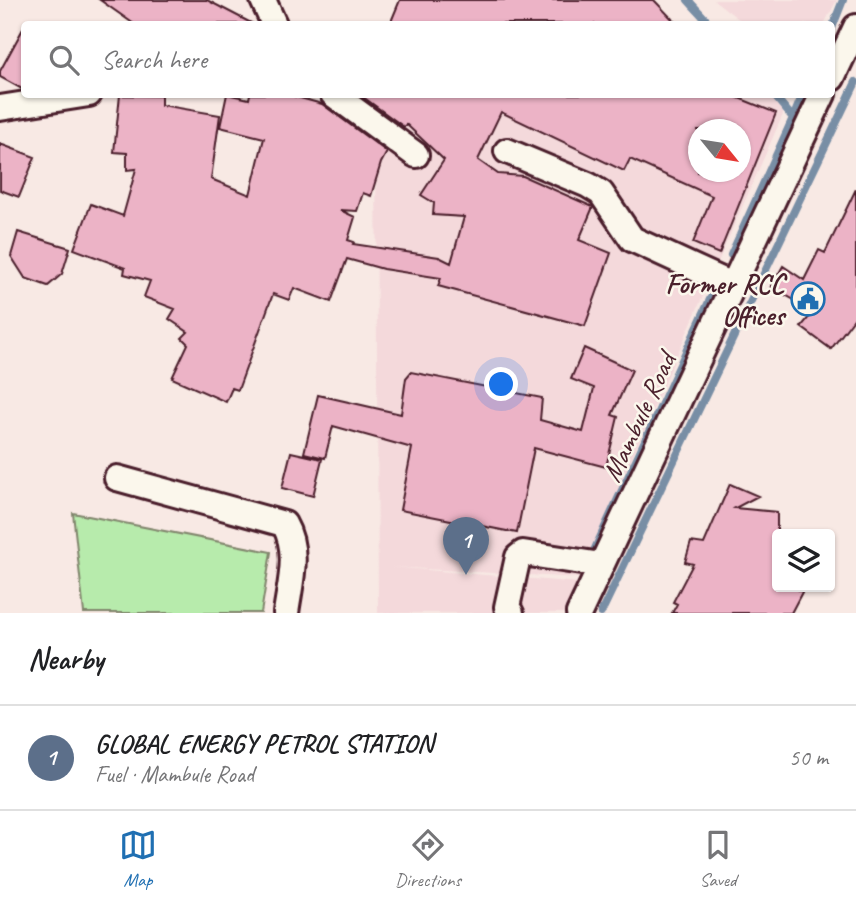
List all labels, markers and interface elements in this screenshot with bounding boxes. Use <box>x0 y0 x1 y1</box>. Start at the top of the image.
search box <box>21 21 835 98</box>
icon: search <box>45 41 83 79</box>
text: Search here <box>101 43 207 76</box>
north arrow <box>688 119 751 182</box>
place label: Former RCC Offices <box>666 266 788 333</box>
public building icon: Former RCC Offices <box>789 280 827 318</box>
street label: Mambule Road <box>593 344 685 487</box>
your location <box>484 367 518 401</box>
pin: 1 <box>443 517 489 575</box>
map controls <box>772 529 835 592</box>
button: layers <box>772 529 835 592</box>
text: Nearby <box>28 640 104 678</box>
text: GLOBAL ENERGY PETROL STATION <box>95 727 433 760</box>
text: 1 <box>46 743 56 772</box>
text: 50 m <box>789 743 828 772</box>
text: Fuel · Mambule Road <box>95 760 254 789</box>
tab: Map <box>119 826 157 892</box>
tab: Directions <box>395 826 461 892</box>
tab: Saved <box>699 826 737 892</box>

